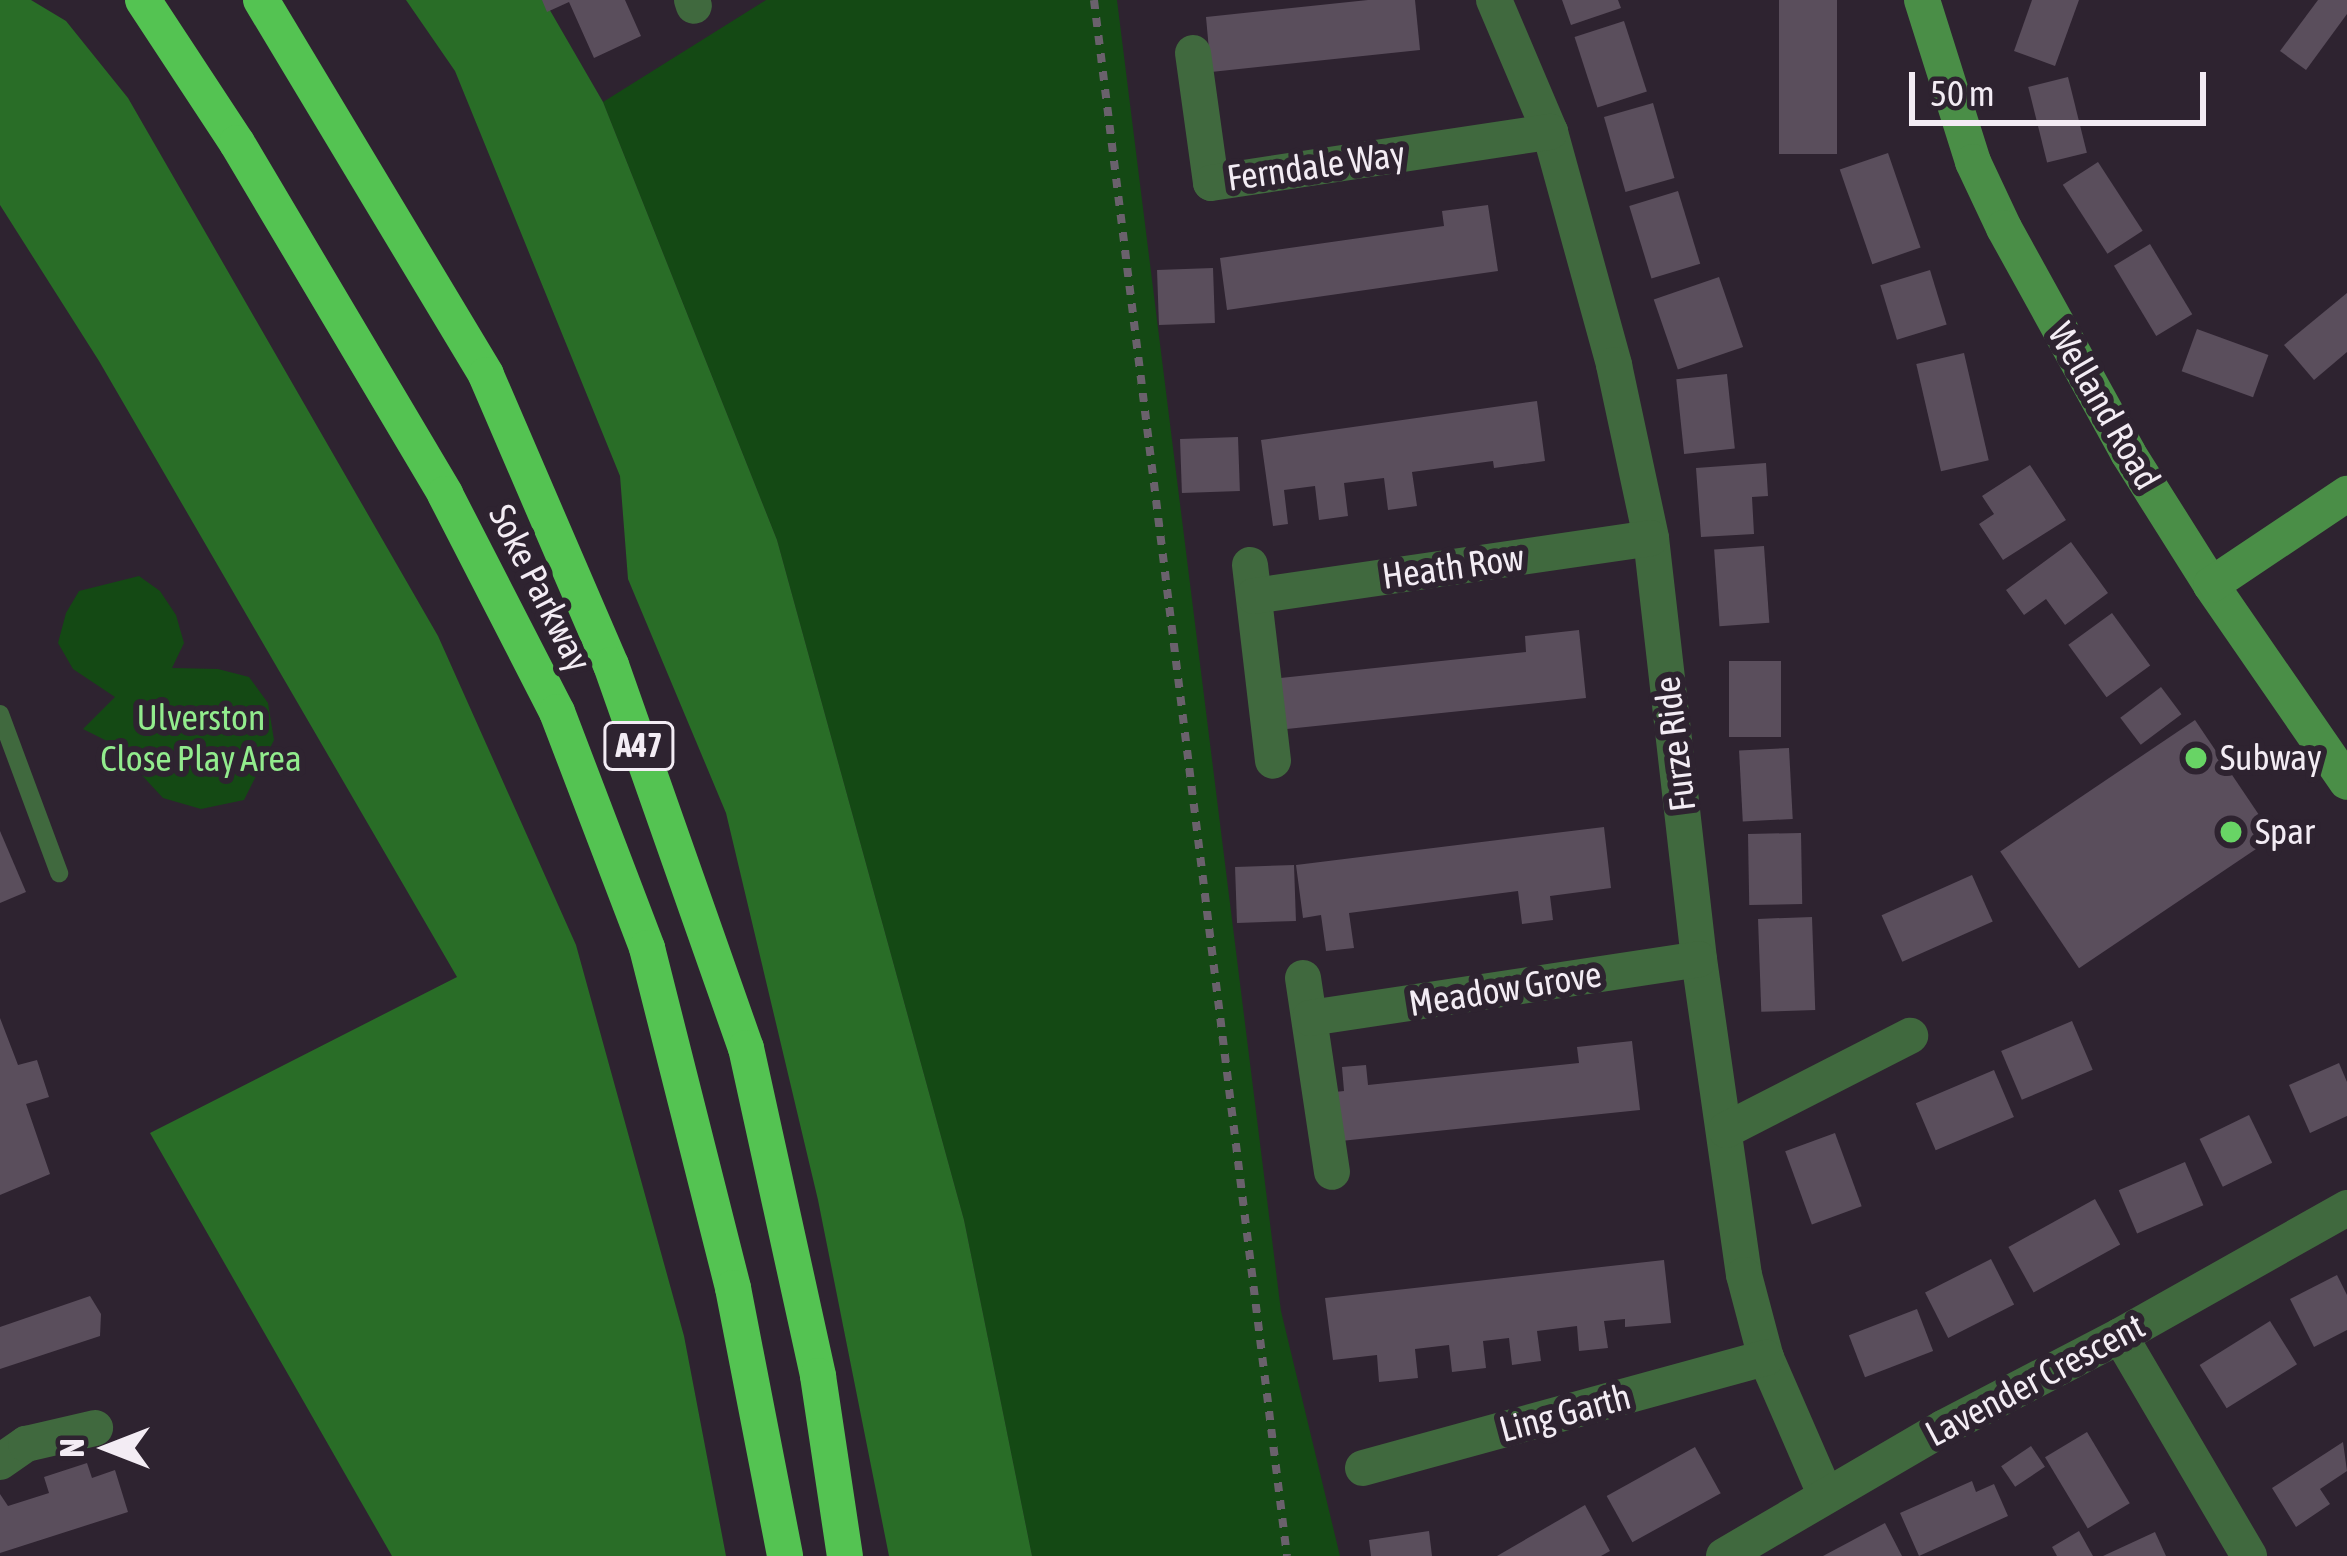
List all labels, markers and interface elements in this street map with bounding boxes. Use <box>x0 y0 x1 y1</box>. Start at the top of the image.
scale bar <box>1915 48 2212 122</box>
text: 50 m <box>1930 72 1995 114</box>
street label: Ferndale Way <box>1224 132 1408 200</box>
street label: Welland Road <box>2039 315 2169 497</box>
street label: Soke Parkway <box>480 497 600 679</box>
street label: Heath Row <box>1379 536 1527 598</box>
street label: Furze Ride <box>1645 674 1705 814</box>
park label: Ulverston Close Play Area <box>100 695 302 780</box>
road number: A47 <box>603 719 675 773</box>
place label: Subway <box>2220 736 2322 780</box>
marker: Subway <box>2183 745 2209 771</box>
place label: Spar <box>2255 810 2315 854</box>
marker: Spar <box>2218 819 2244 845</box>
street label: Meadow Grove <box>1406 952 1604 1026</box>
street label: Lavender Crescent <box>1918 1304 2152 1456</box>
street label: Ling Garth <box>1495 1375 1635 1451</box>
north arrow <box>48 1388 168 1508</box>
text: N <box>53 1438 91 1458</box>

